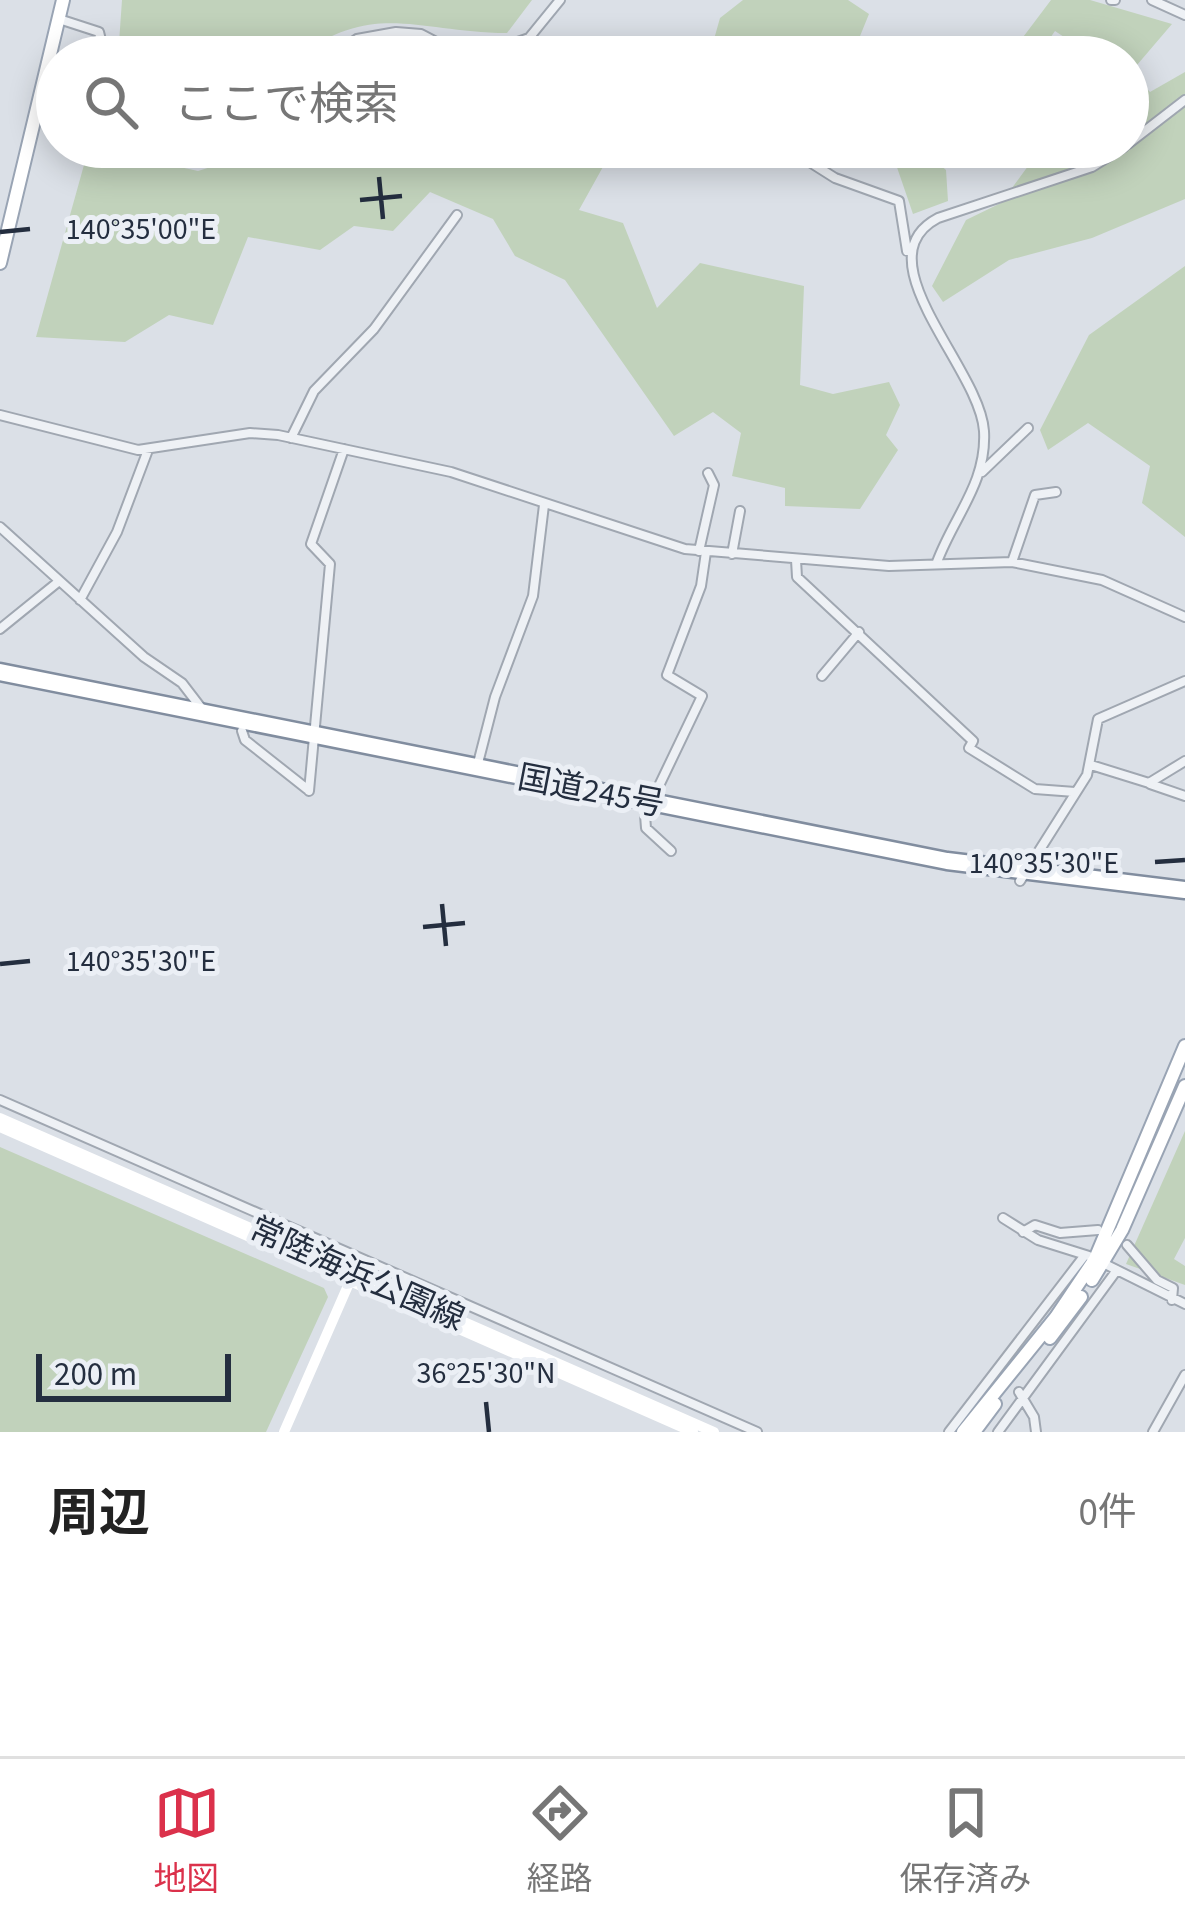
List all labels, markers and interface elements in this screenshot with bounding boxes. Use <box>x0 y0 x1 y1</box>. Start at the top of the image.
search box <box>36 36 1149 168</box>
icon: search <box>78 69 144 135</box>
text: ここで検索 <box>174 73 399 137</box>
text: 140°35'00"E <box>66 208 216 251</box>
street label: 国道245号 <box>514 754 668 828</box>
text: 140°35'30"E <box>969 842 1119 885</box>
text: 140°35'30"E <box>66 940 216 983</box>
street label: 常陸海浜公園線 <box>242 1206 472 1342</box>
scale bar <box>36 1348 231 1401</box>
text: 200 m <box>54 1351 137 1398</box>
text: 36°25'30"N <box>416 1352 556 1395</box>
text: 周辺 <box>48 1478 150 1550</box>
text: 0件 <box>1079 1485 1137 1541</box>
tab: 地図 <box>154 1780 220 1903</box>
tab: 経路 <box>527 1780 593 1903</box>
tab: 保存済み <box>900 1780 1032 1903</box>

